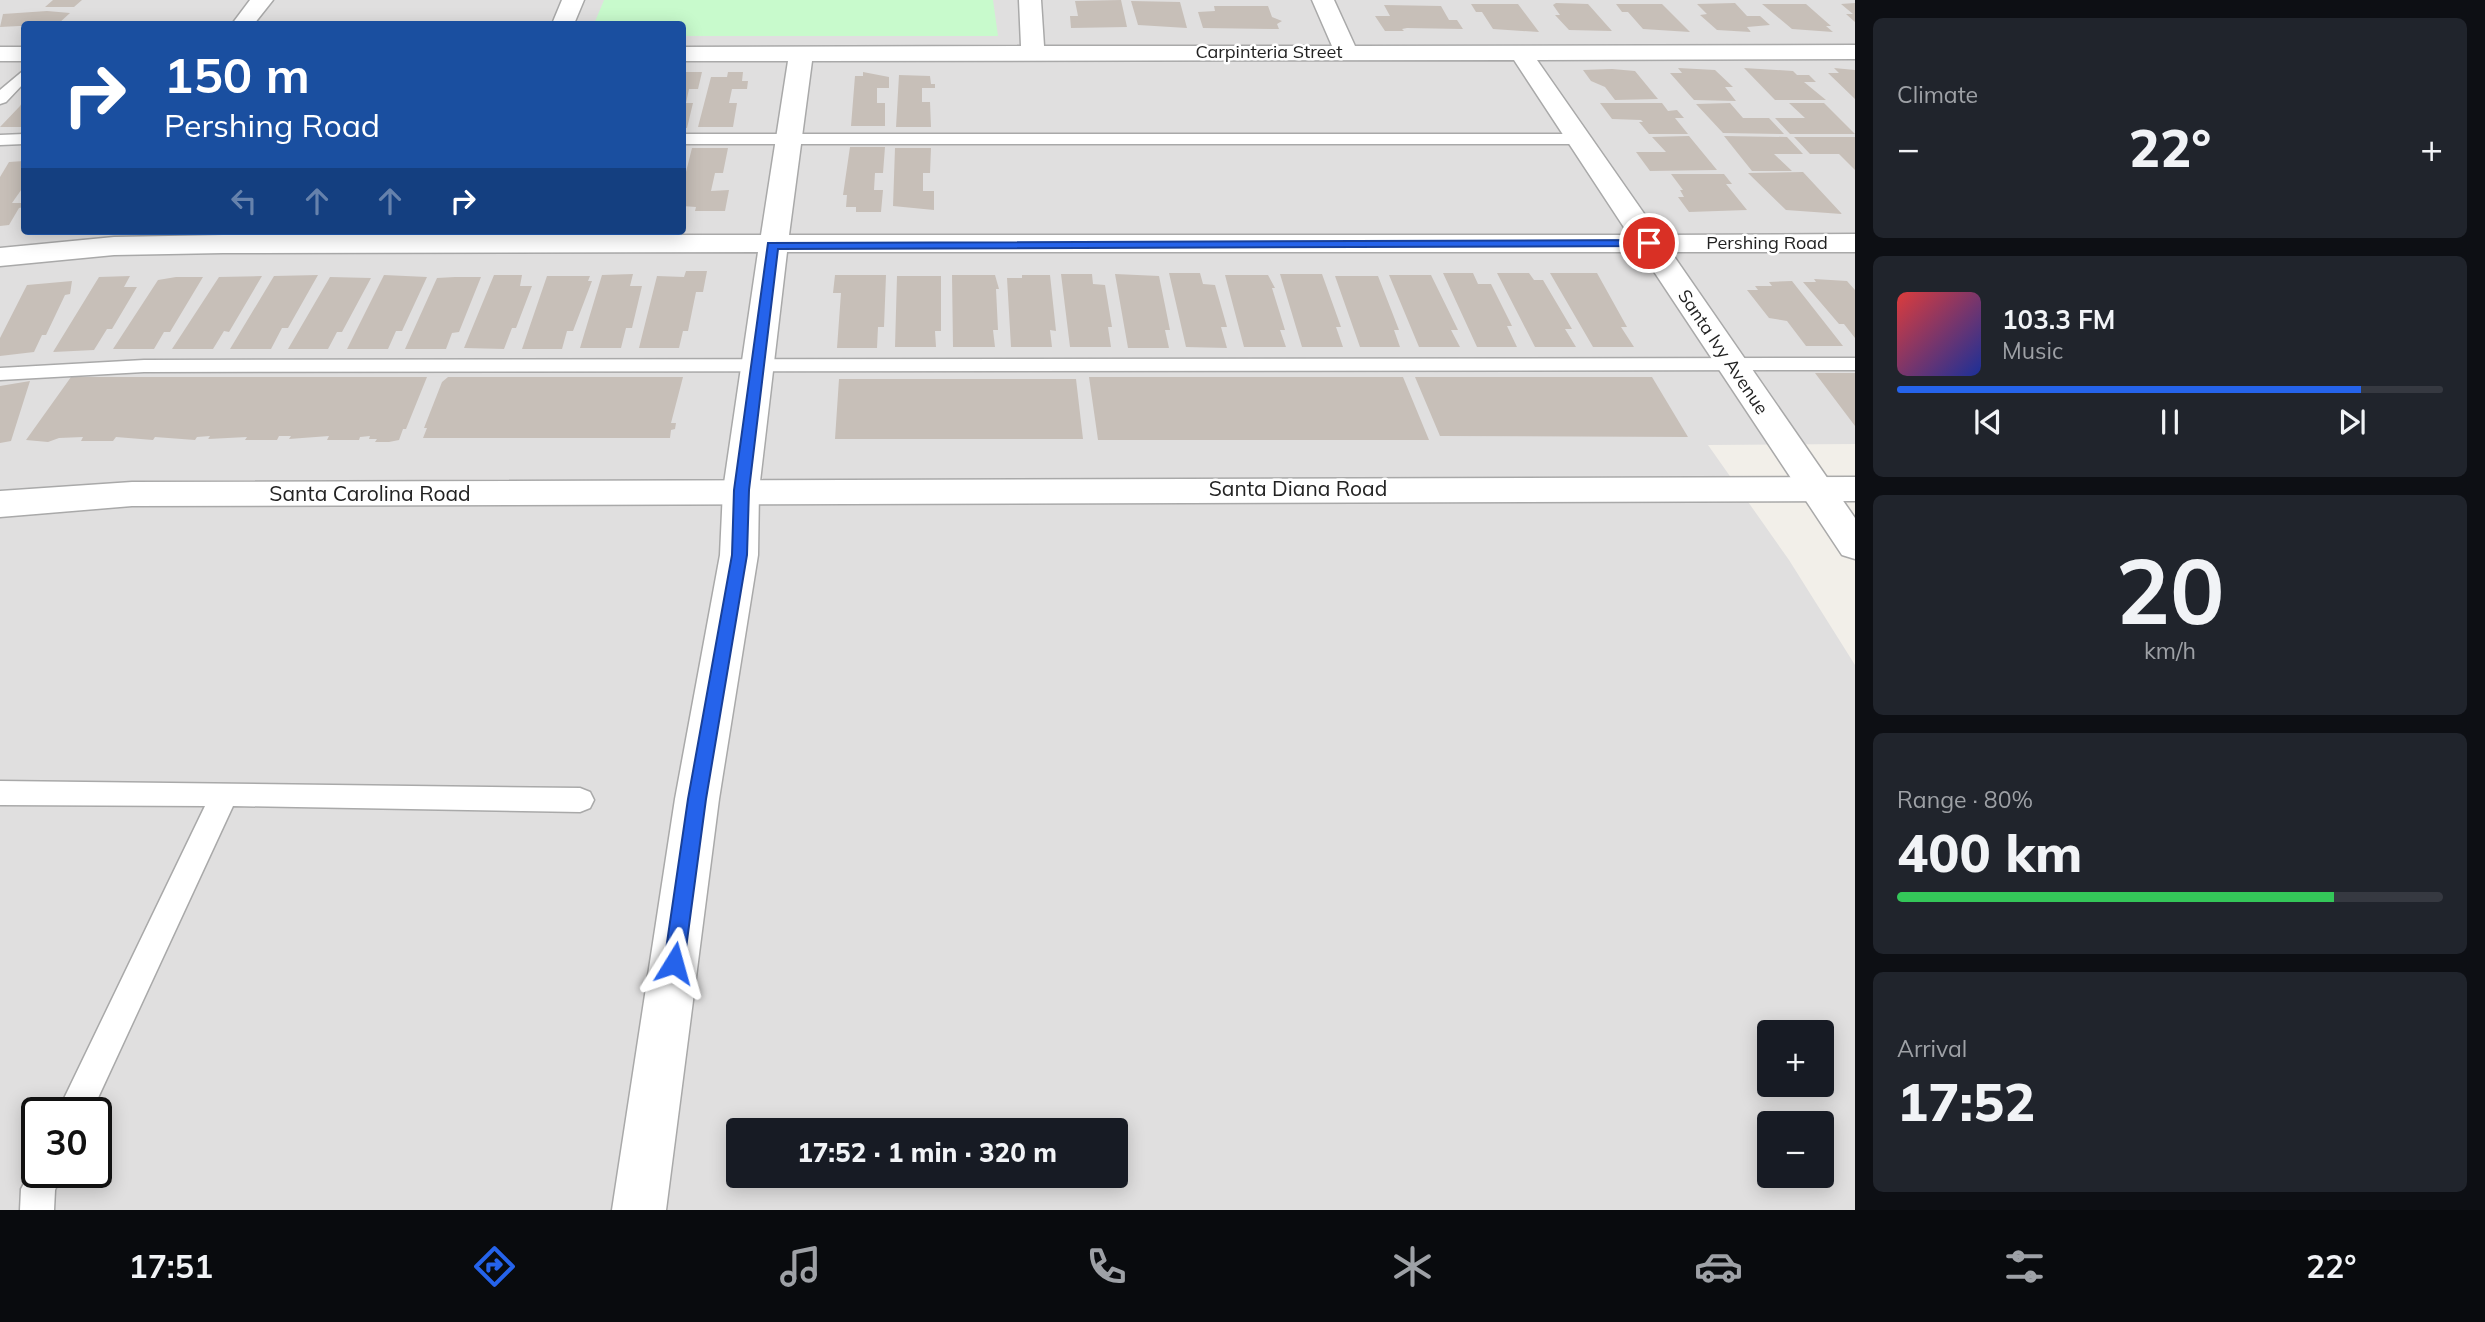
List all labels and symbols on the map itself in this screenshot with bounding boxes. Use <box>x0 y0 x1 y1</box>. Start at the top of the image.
street label: Carpinteria Street <box>1195 40 1343 63</box>
pin <box>1619 213 1679 273</box>
street label: Pershing Road <box>1706 231 1828 254</box>
street label: Santa Ivy Avenue <box>1673 285 1774 419</box>
street label: Santa Diana Road <box>1209 475 1387 501</box>
street label: Santa Carolina Road <box>269 480 471 506</box>
position arrow <box>637 926 711 1000</box>
speed limit sign: 30 <box>21 1097 112 1188</box>

